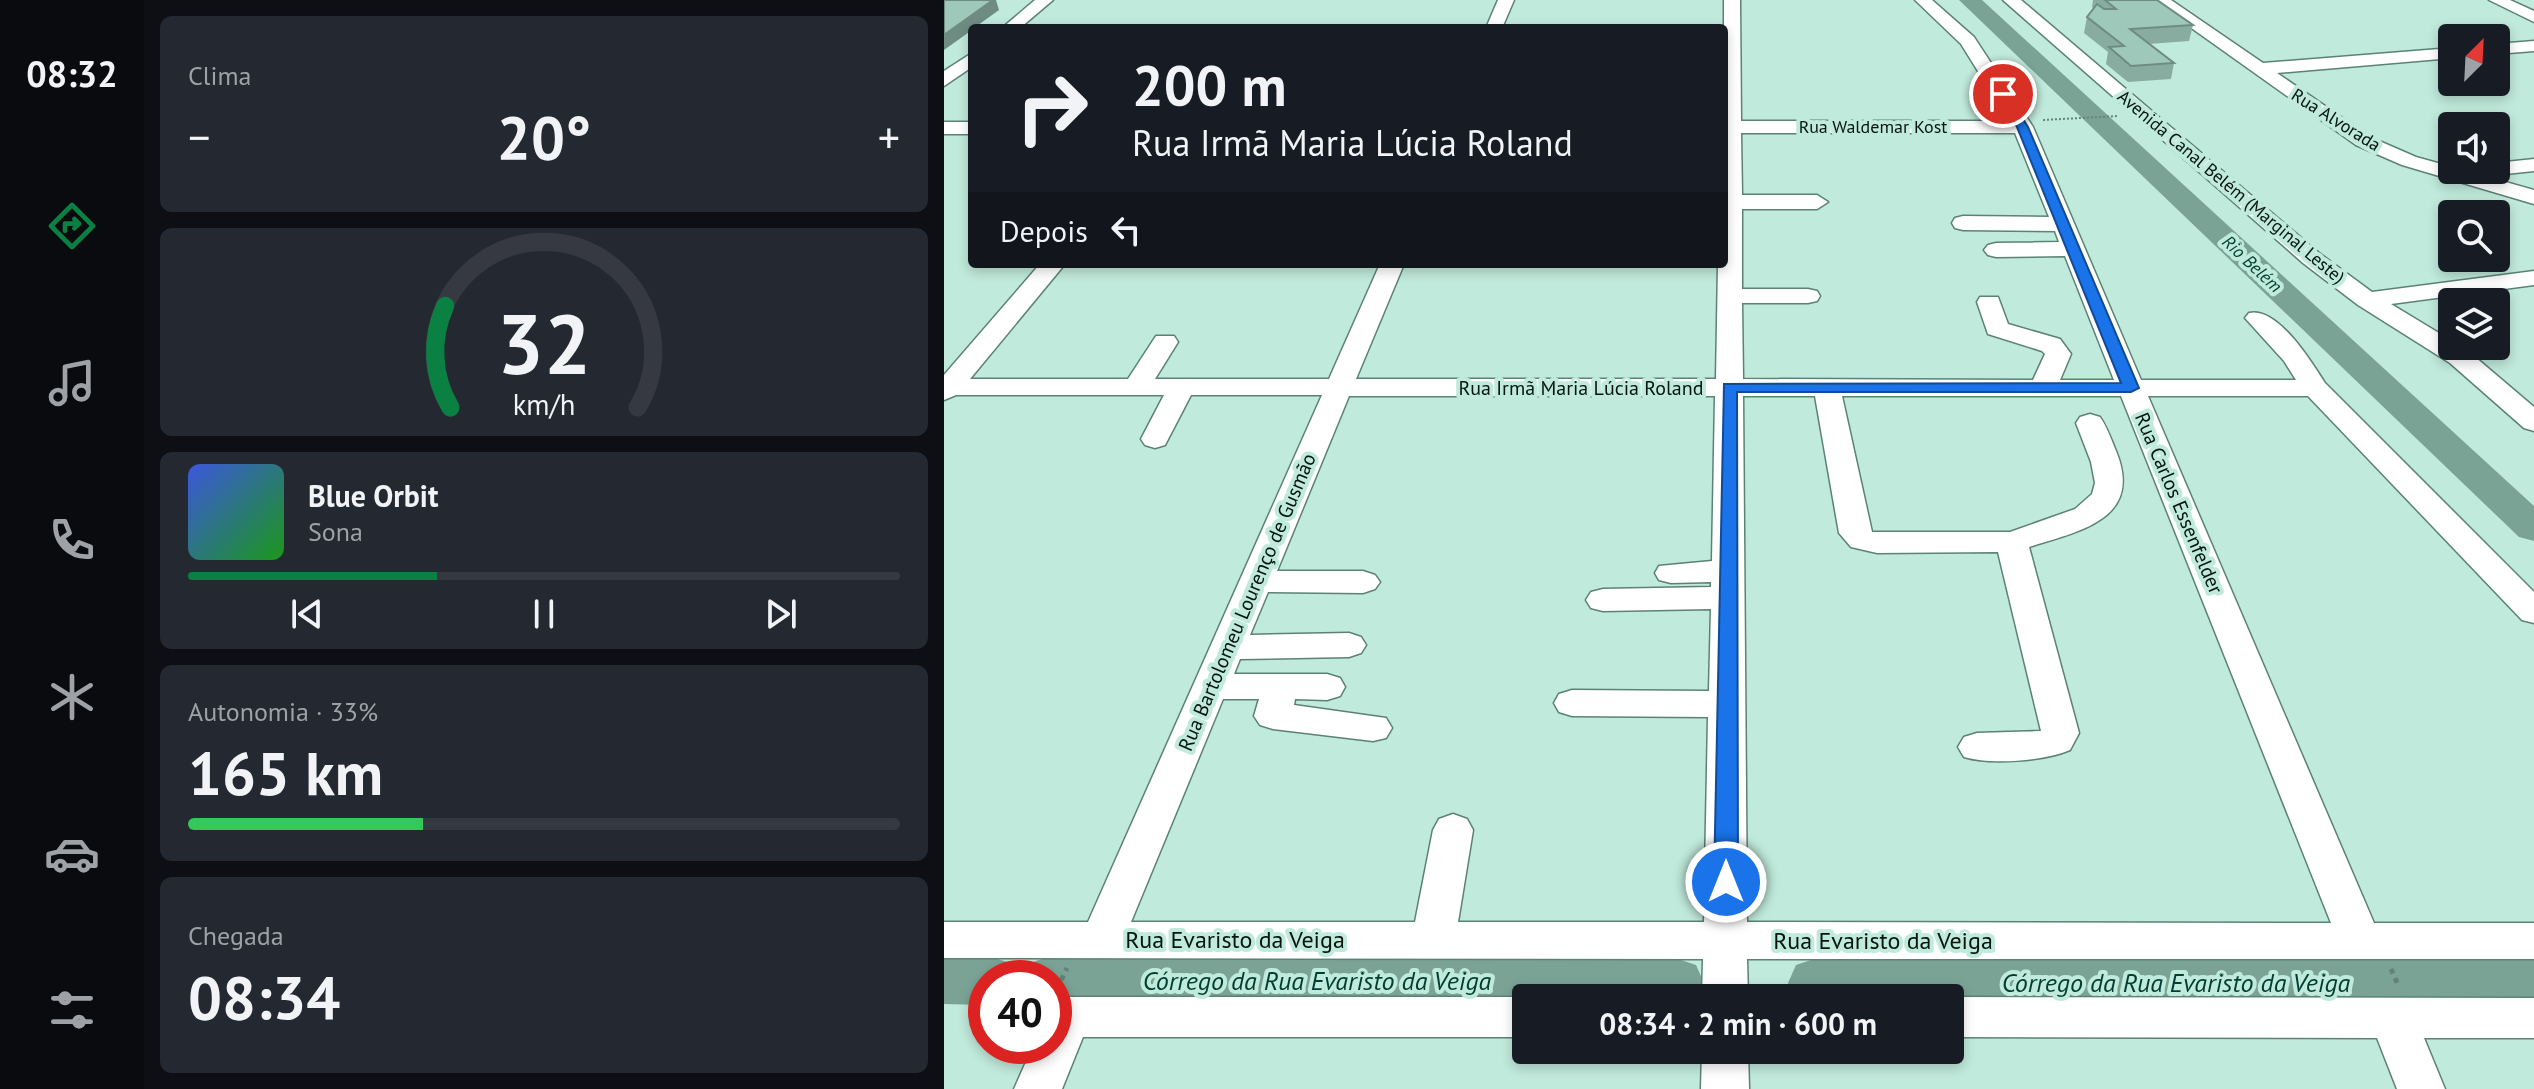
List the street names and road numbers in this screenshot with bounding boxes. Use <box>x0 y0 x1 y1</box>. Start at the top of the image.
street label: Rua Alvorada <box>2287 83 2385 156</box>
street label: Avenida Canal Belém (Marginal Leste) <box>2113 85 2350 288</box>
street label: Rua Waldemar Kost <box>1799 115 1947 138</box>
street label: Rua Irmã Maria Lúcia Roland <box>1459 375 1703 401</box>
street label: Rua Carlos Essenfelder <box>2129 408 2229 598</box>
street label: Rua Bartolomeu Lourenço de Gusmão <box>1172 449 1322 755</box>
street label: Rua Evaristo da Veiga <box>1125 924 1345 955</box>
street label: Rua Evaristo da Veiga <box>1773 925 1993 956</box>

